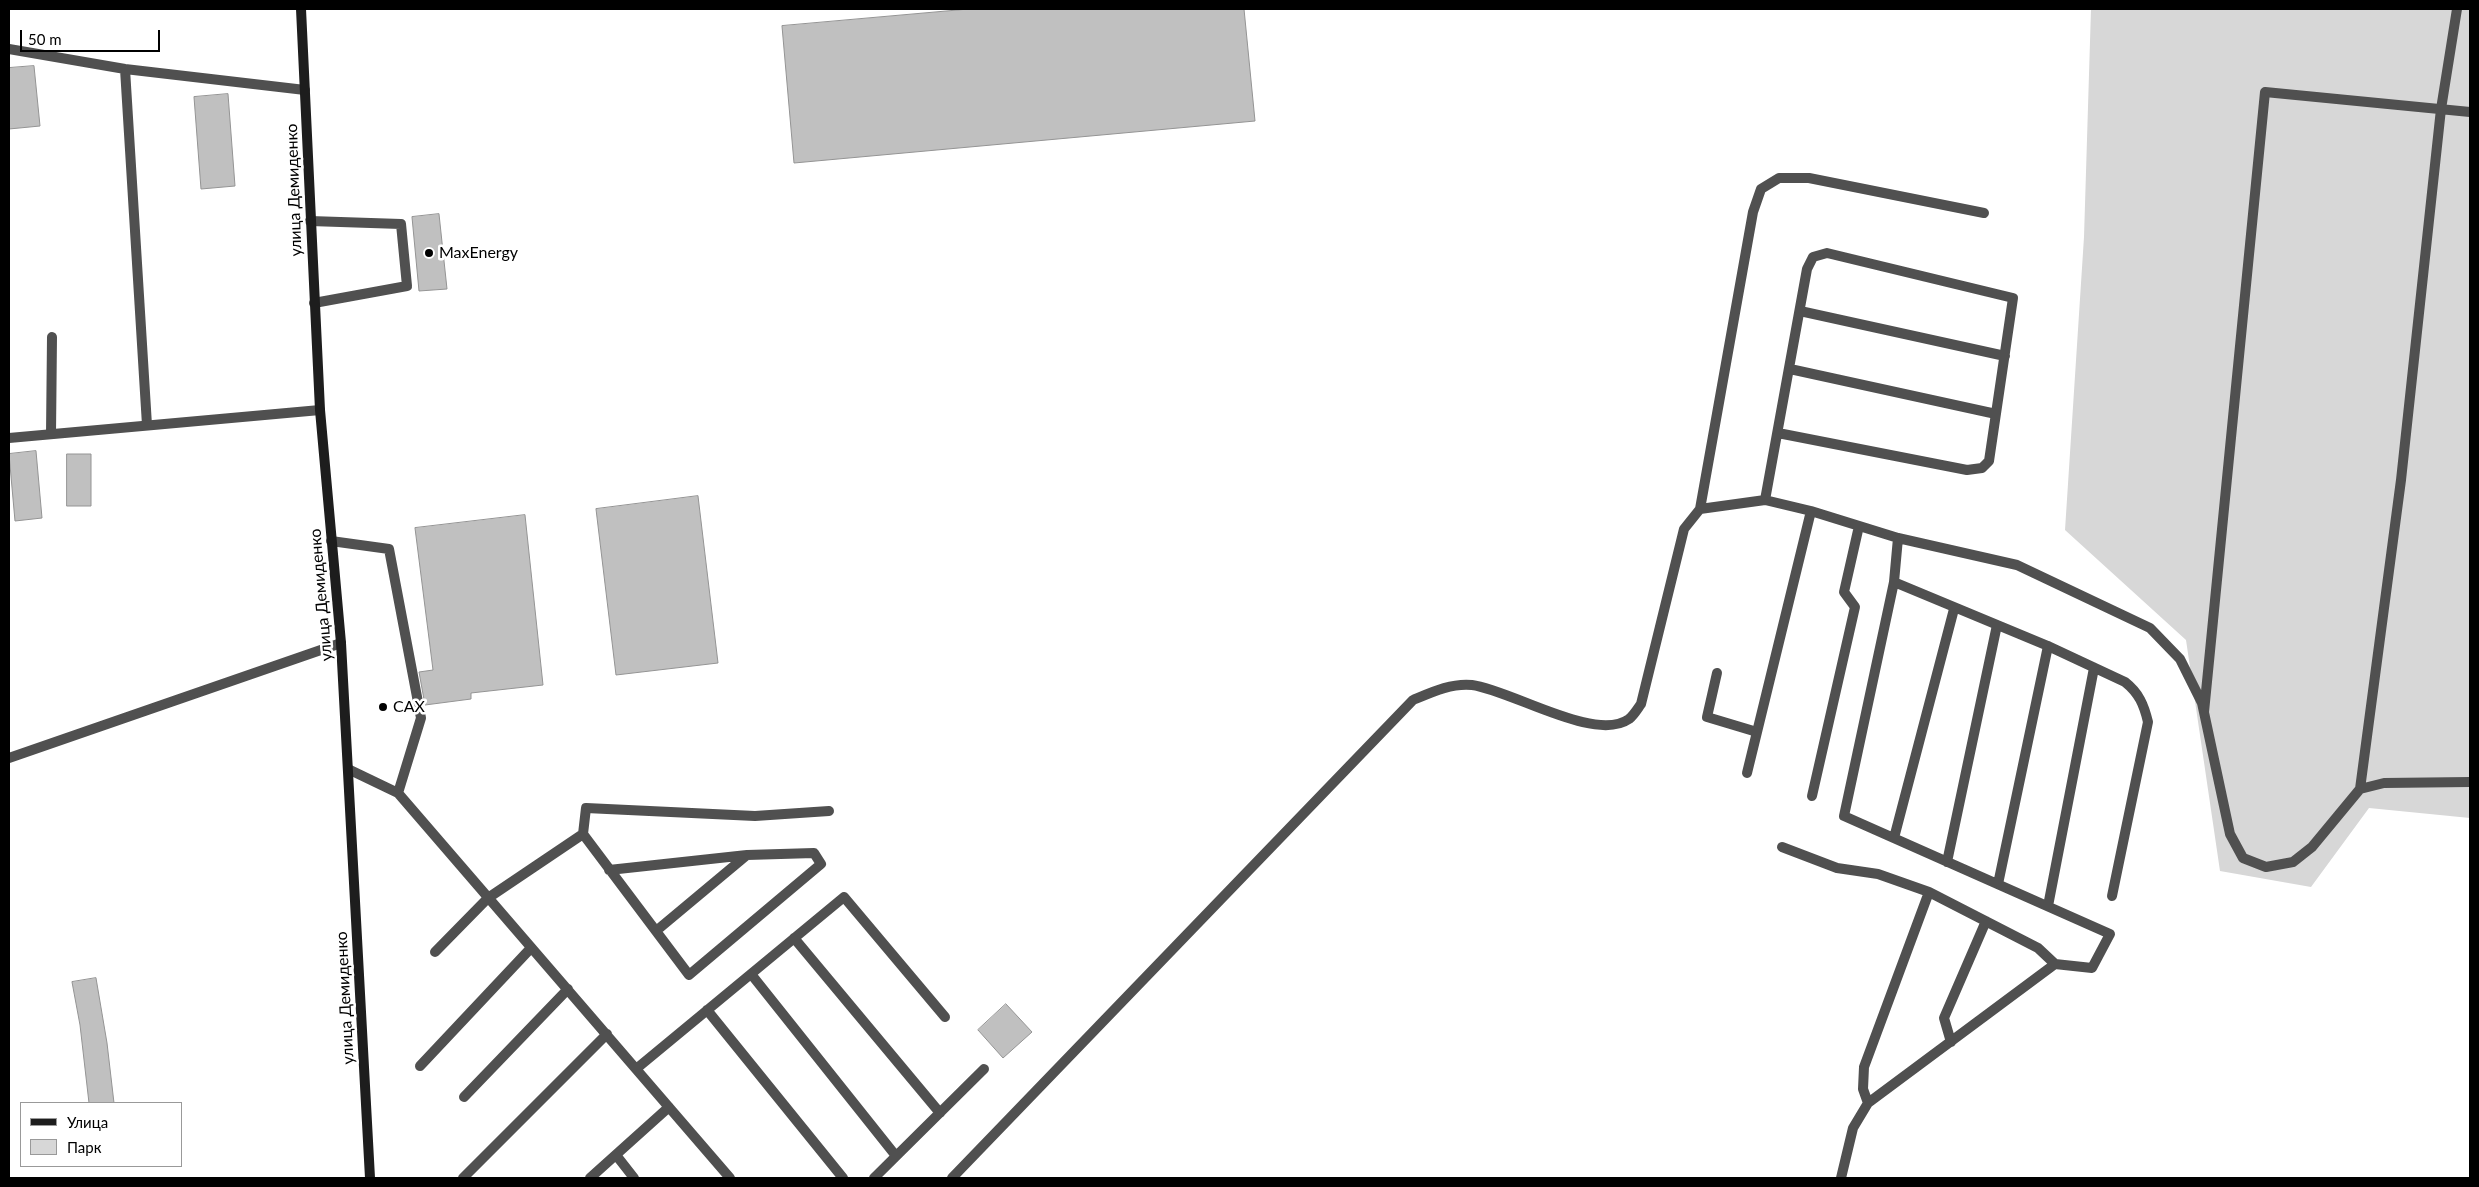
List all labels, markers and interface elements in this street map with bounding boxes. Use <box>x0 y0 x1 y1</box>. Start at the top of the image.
scale bar <box>22 20 162 52</box>
text: 50 m <box>28 30 62 48</box>
street label: улица Демиденко <box>282 123 306 257</box>
place label: MaxEnergy <box>439 243 518 263</box>
marker: MaxEnergy <box>423 247 435 259</box>
street label: улица Демиденко <box>306 528 336 662</box>
place label: САХ <box>393 697 425 717</box>
marker: САХ <box>377 701 389 713</box>
street label: улица Демиденко <box>332 931 358 1065</box>
legend <box>20 1102 182 1167</box>
text: Улица <box>67 1113 108 1131</box>
text: Парк <box>67 1138 101 1156</box>

